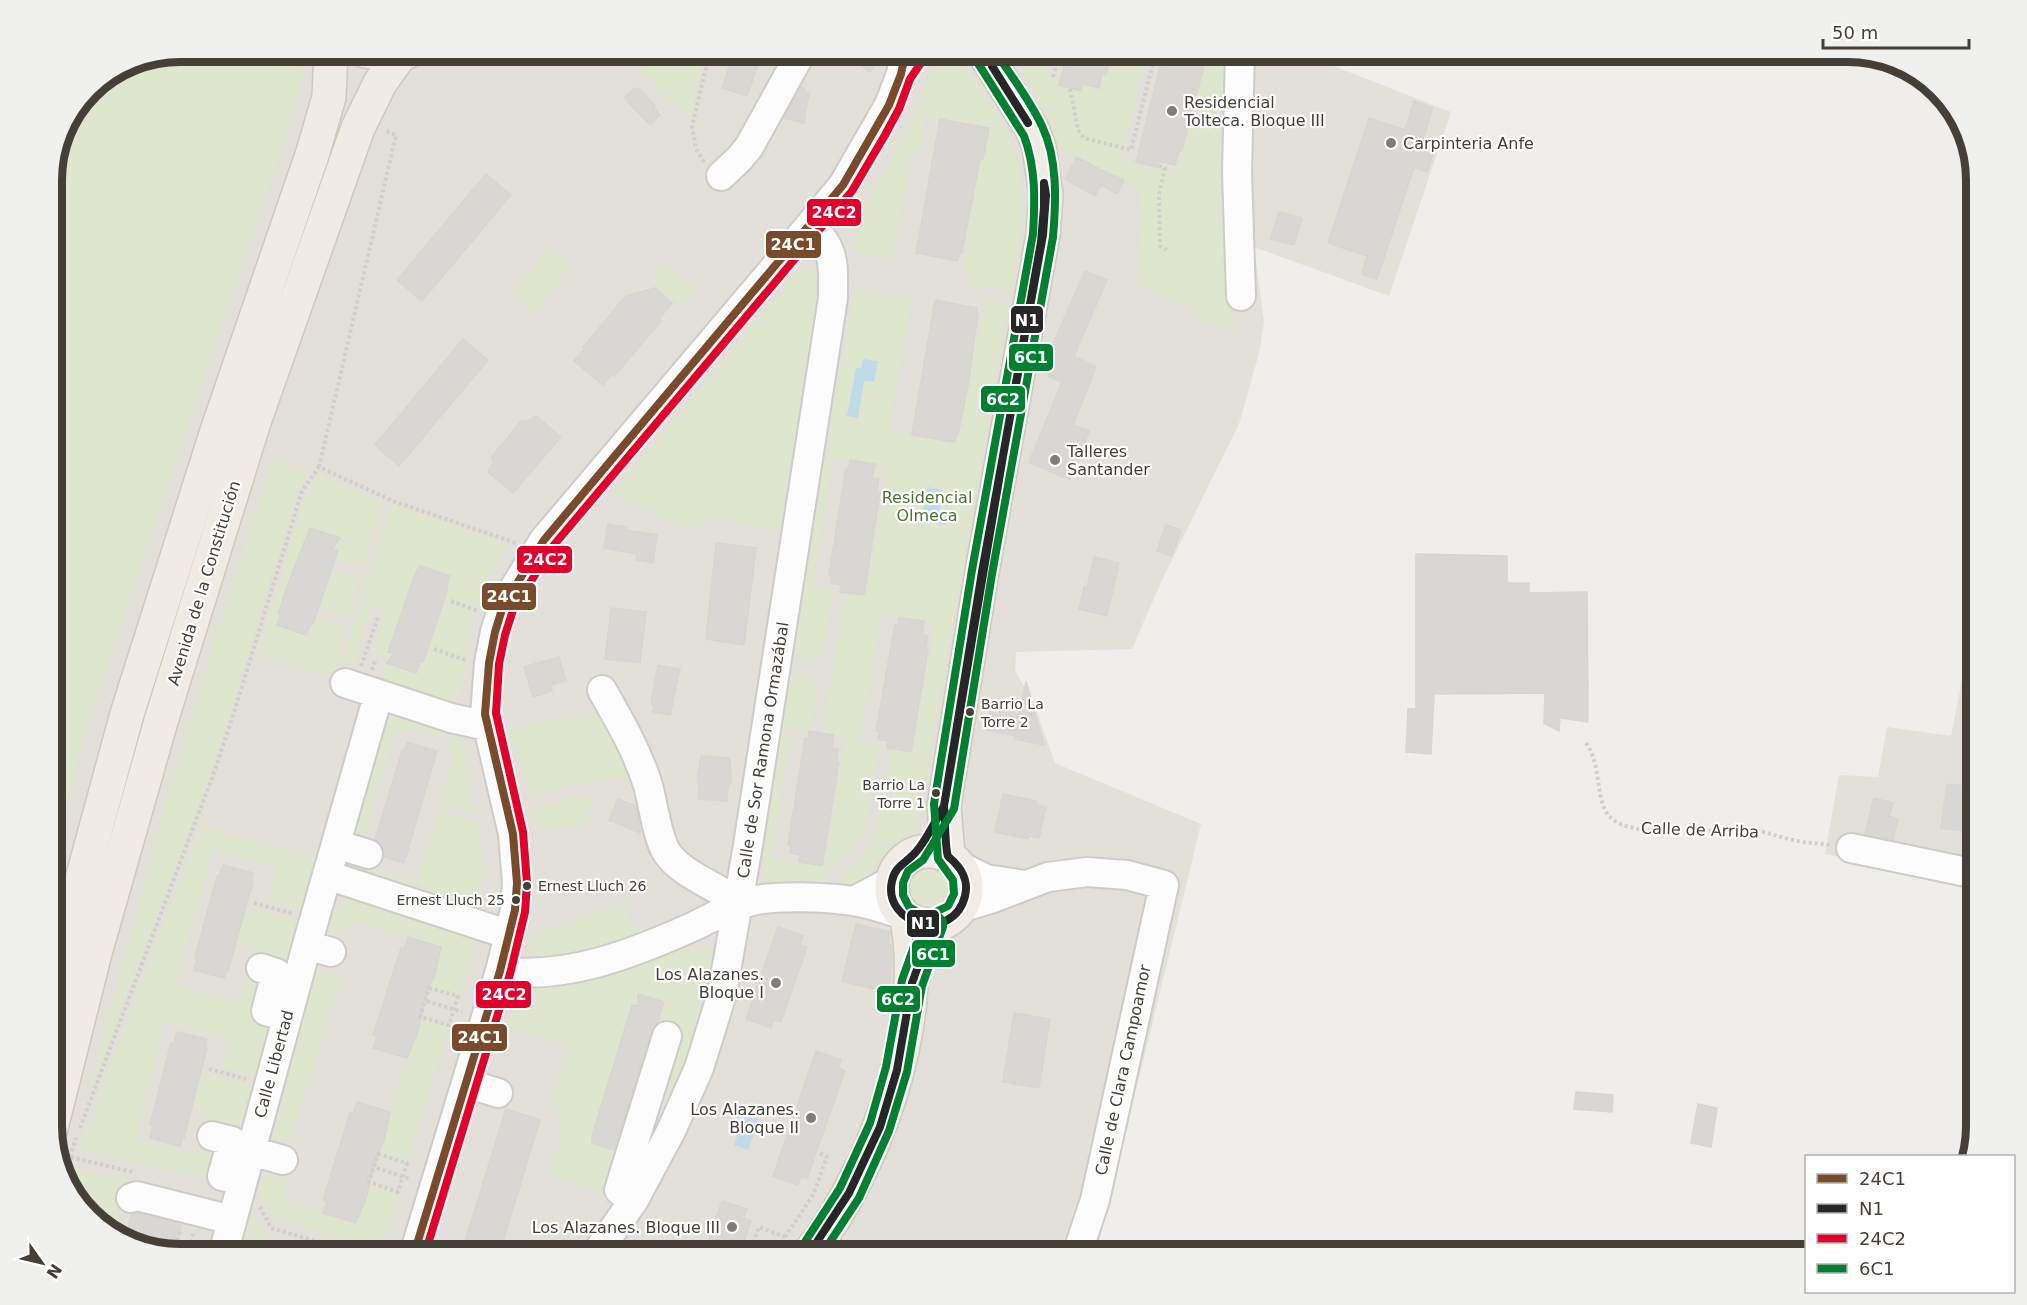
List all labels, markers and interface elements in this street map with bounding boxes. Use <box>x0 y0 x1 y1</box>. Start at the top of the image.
scale bar <box>1823 12 1968 50</box>
text: 50 m <box>1832 22 1878 43</box>
place label: Residencial Tolteca. Bloque III <box>1183 93 1325 130</box>
marker: Residencial Tolteca. Bloque III <box>1165 104 1179 118</box>
place label: Carpinteria Anfe <box>1403 134 1534 153</box>
marker: Carpinteria Anfe <box>1384 136 1398 150</box>
line badge: 24C2 <box>806 198 862 227</box>
text: 24C2 <box>811 203 857 222</box>
line badge: 24C1 <box>765 230 822 259</box>
text: 24C1 <box>770 235 816 254</box>
line badge: N1 <box>1010 305 1044 334</box>
text: N1 <box>1015 311 1039 330</box>
line badge: 6C1 <box>1008 343 1054 372</box>
text: 6C1 <box>1014 348 1048 367</box>
line badge: 6C2 <box>980 385 1026 413</box>
text: 6C2 <box>986 390 1020 409</box>
place label: Talleres Santander <box>1066 442 1150 479</box>
marker: Talleres Santander <box>1048 453 1062 467</box>
street label: Avenida de la Constitución <box>164 478 244 688</box>
park label: Residencial Olmeca <box>882 488 972 525</box>
line badge: 24C2 <box>516 545 573 574</box>
text: 24C2 <box>522 550 568 569</box>
line badge: 24C1 <box>481 582 537 611</box>
text: 24C1 <box>486 587 532 606</box>
street label: Calle de Sor Ramona Ormazábal <box>733 620 793 880</box>
place label: Barrio La Torre 2 <box>980 696 1044 730</box>
marker: Barrio La Torre 2 <box>964 706 976 718</box>
place label: Barrio La Torre 1 <box>862 777 925 811</box>
marker: Barrio La Torre 1 <box>930 787 942 799</box>
street label: Calle de Arriba <box>1641 818 1759 842</box>
place label: Ernest Lluch 26 <box>538 878 647 894</box>
marker: Ernest Lluch 26 <box>521 880 533 892</box>
place label: Ernest Lluch 25 <box>397 892 505 908</box>
marker: Ernest Lluch 25 <box>510 894 522 906</box>
line badge: N1 <box>906 909 940 938</box>
text: N1 <box>911 914 935 933</box>
line badge: 6C1 <box>911 939 956 968</box>
text: 6C1 <box>916 945 950 964</box>
street label: Calle de Clara Campoamor <box>1091 962 1155 1177</box>
place label: Los Alazanes. Bloque I <box>655 965 764 1002</box>
marker: Los Alazanes. Bloque I <box>769 976 783 990</box>
line badge: 24C2 <box>475 980 532 1009</box>
text: 24C2 <box>481 985 527 1004</box>
line badge: 6C2 <box>876 985 921 1013</box>
text: 6C2 <box>881 990 915 1009</box>
street label: Calle Libertad <box>250 1008 298 1120</box>
line badge: 24C1 <box>451 1023 508 1052</box>
text: 24C1 <box>457 1028 503 1047</box>
place label: Los Alazanes. Bloque II <box>690 1100 799 1137</box>
marker: Los Alazanes. Bloque II <box>804 1111 818 1125</box>
legend <box>1805 1155 2015 1293</box>
text: 24C1 <box>1859 1168 1906 1189</box>
text: N1 <box>1859 1198 1884 1219</box>
place label: Los Alazanes. Bloque III <box>532 1218 720 1237</box>
marker: Los Alazanes. Bloque III <box>725 1220 739 1234</box>
text: 24C2 <box>1859 1228 1906 1249</box>
north arrow <box>12 1233 72 1293</box>
text: 6C1 <box>1859 1258 1894 1279</box>
text: N <box>42 1260 66 1282</box>

